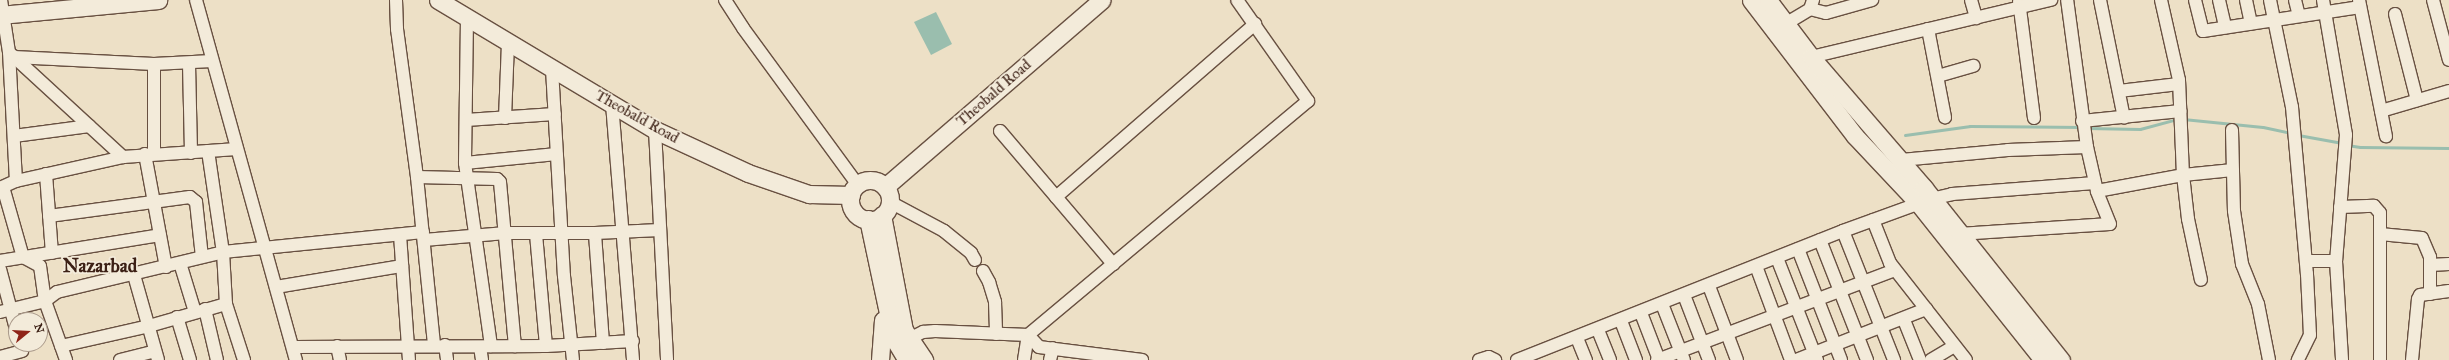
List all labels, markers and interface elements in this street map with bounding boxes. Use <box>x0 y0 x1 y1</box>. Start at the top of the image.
street label: Theobald Road <box>953 56 1035 130</box>
street label: Theobald Road <box>592 87 682 147</box>
district label: Nazarbad <box>63 255 137 277</box>
north arrow <box>8 312 48 352</box>
text: N <box>31 322 47 335</box>

